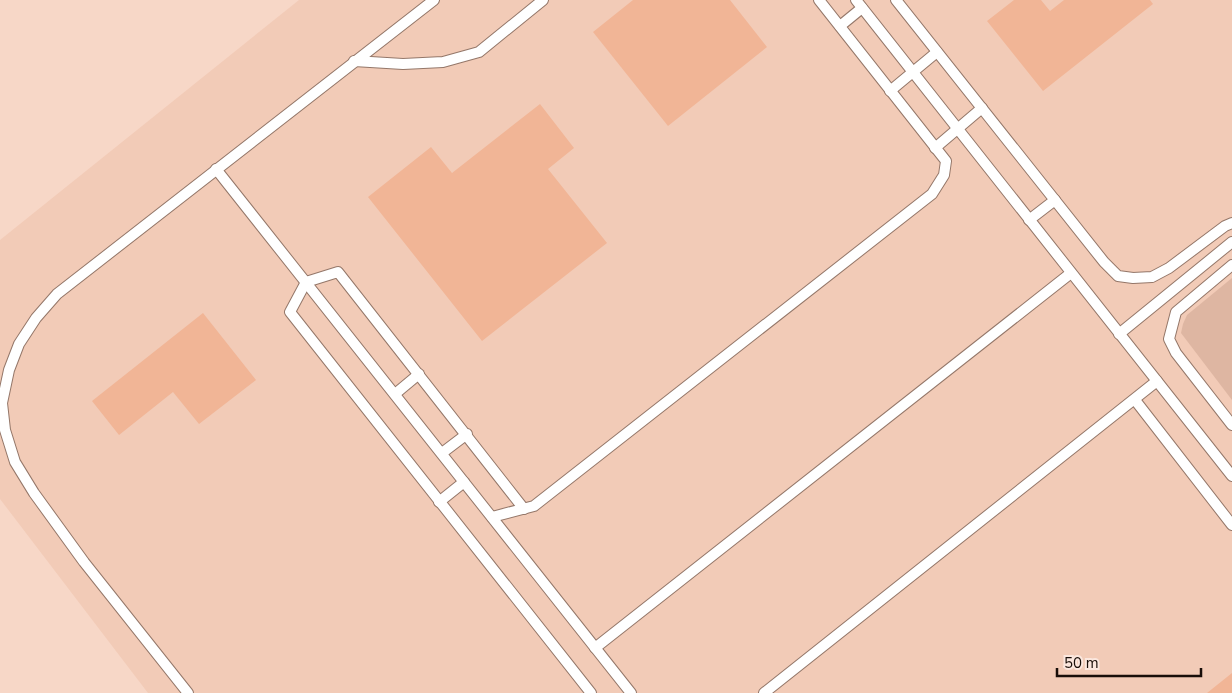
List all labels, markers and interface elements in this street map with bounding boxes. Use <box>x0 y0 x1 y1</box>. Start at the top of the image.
scale bar <box>1057 646 1201 678</box>
text: 50 m <box>1064 653 1099 673</box>

